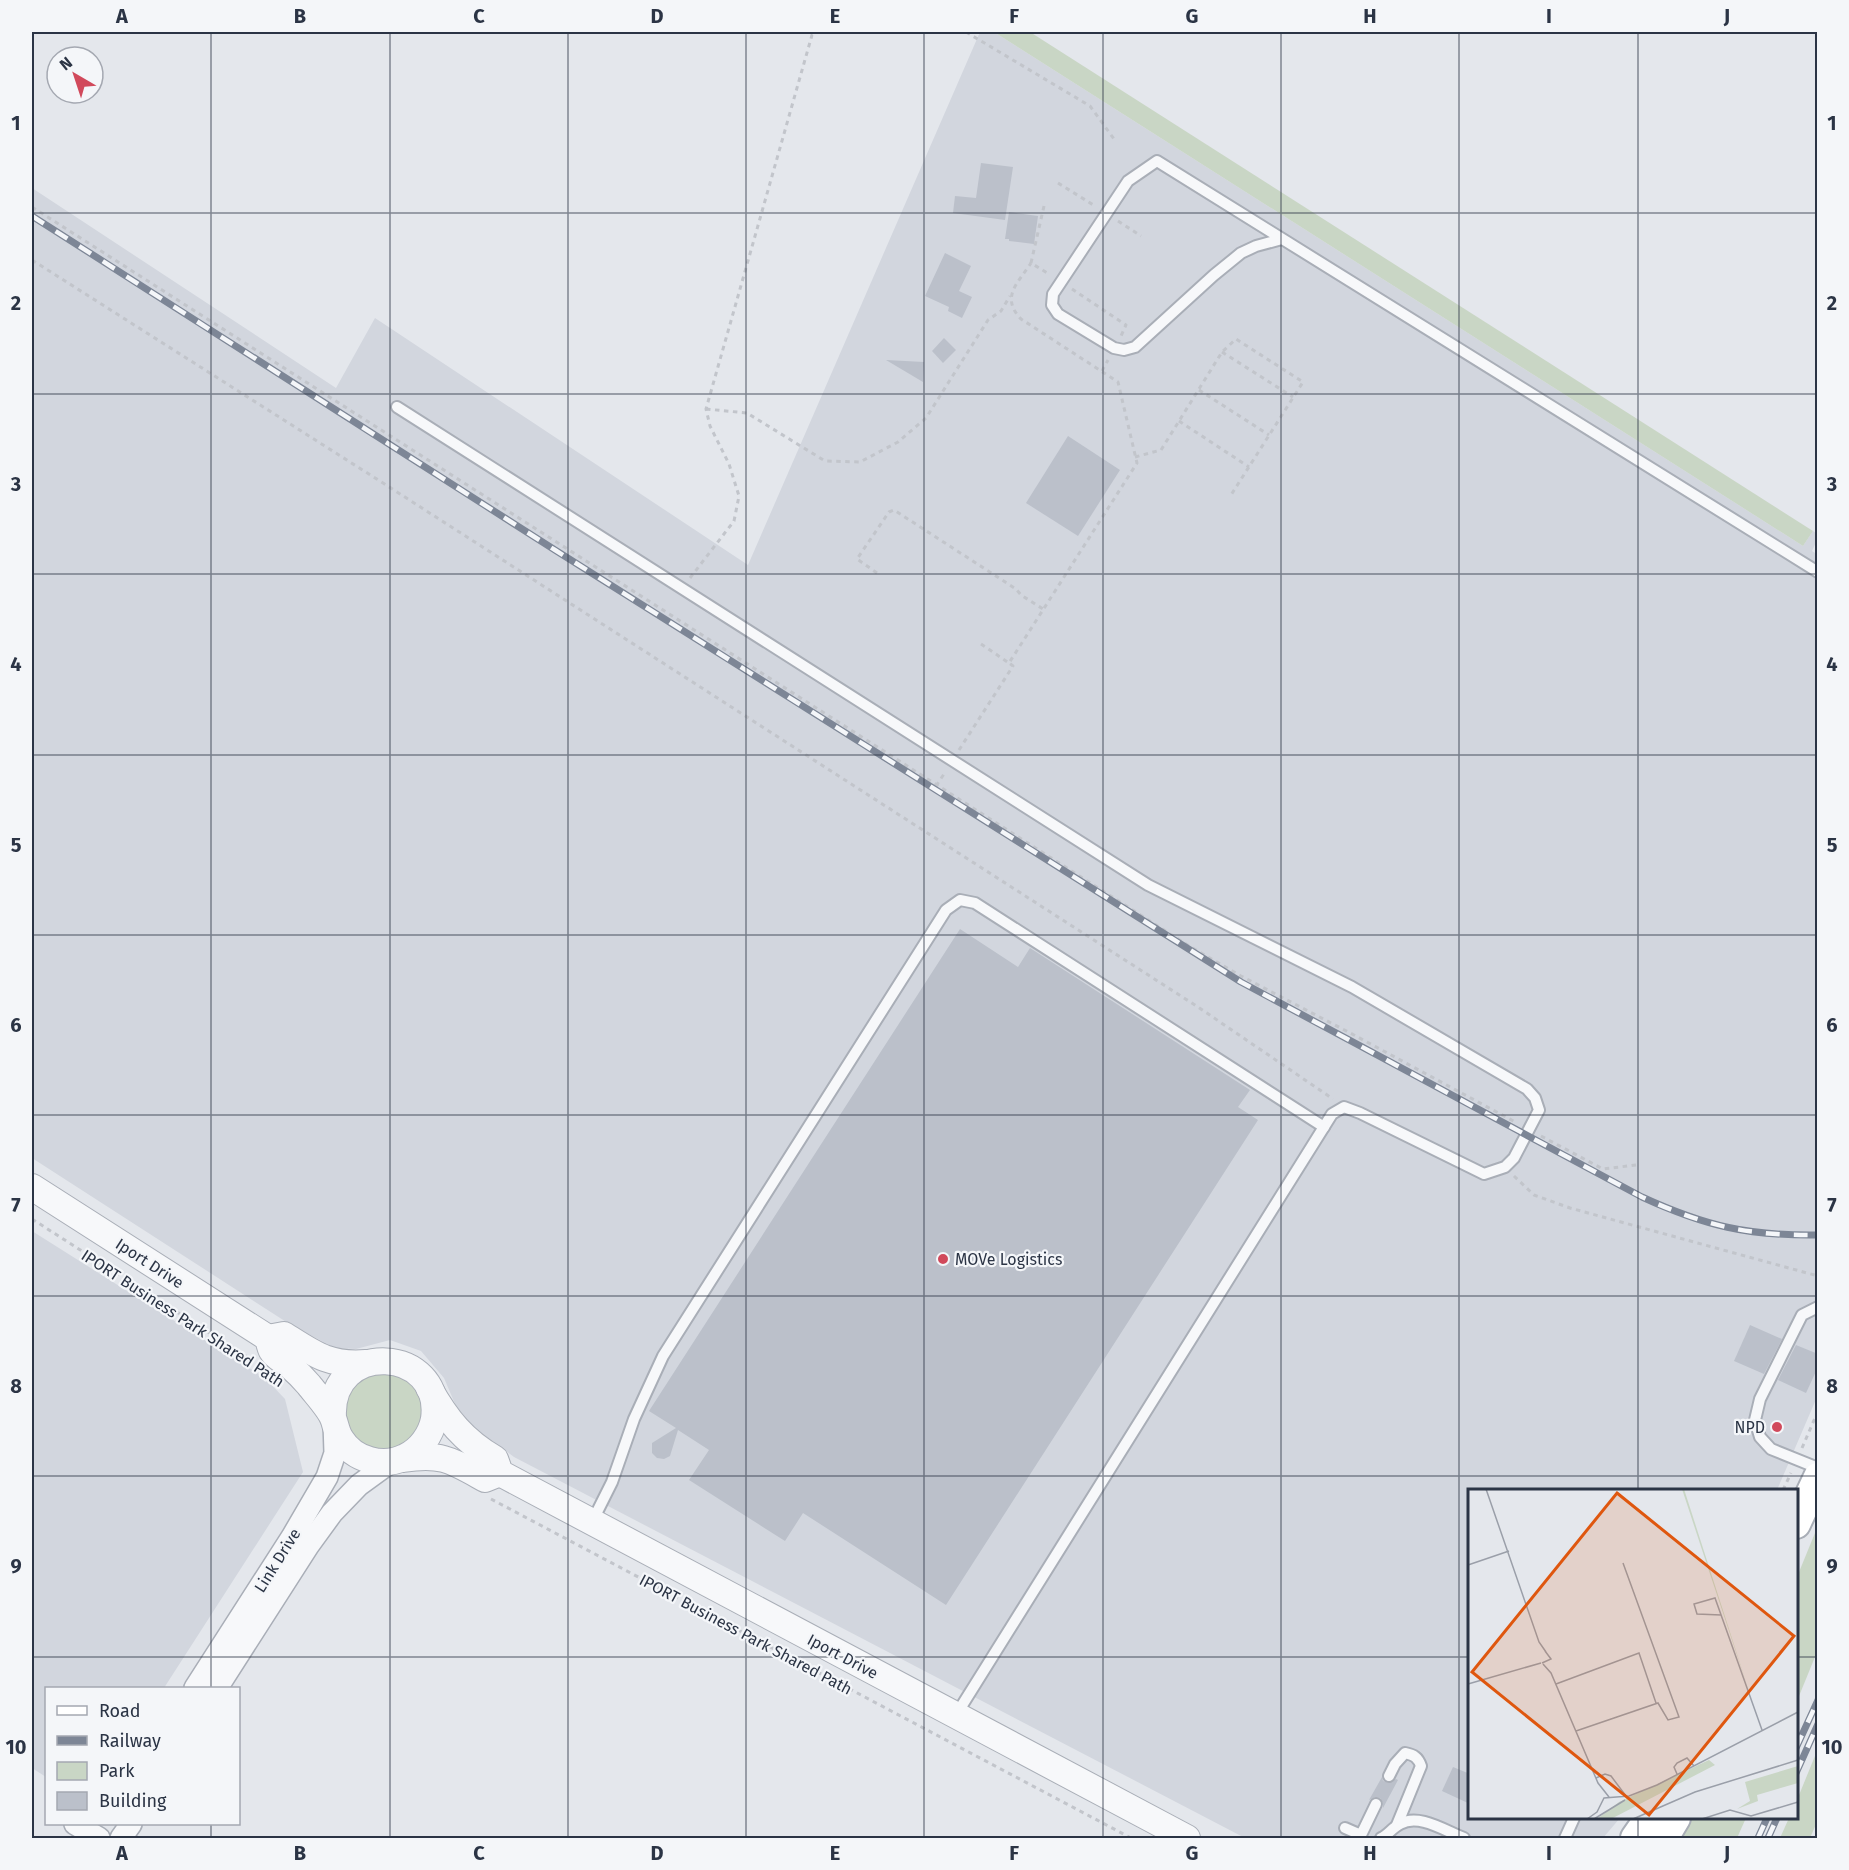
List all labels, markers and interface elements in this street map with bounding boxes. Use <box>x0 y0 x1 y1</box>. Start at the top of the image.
text: A <box>115 4 129 28</box>
text: B <box>294 4 306 28</box>
text: C <box>473 4 485 28</box>
text: D <box>650 4 664 28</box>
text: E <box>830 4 840 28</box>
text: F <box>1009 4 1019 28</box>
text: G <box>1186 4 1198 28</box>
text: H <box>1363 4 1377 28</box>
text: I <box>1546 4 1552 28</box>
text: J <box>1723 4 1730 28</box>
north arrow <box>45 45 105 105</box>
text: N <box>56 53 76 74</box>
text: 1 <box>11 111 21 135</box>
text: 1 <box>1827 111 1837 135</box>
text: 2 <box>11 291 21 315</box>
text: 2 <box>1827 291 1837 315</box>
text: 3 <box>10 472 21 496</box>
text: 3 <box>1826 472 1837 496</box>
text: 4 <box>10 652 22 676</box>
text: 4 <box>1826 652 1838 676</box>
text: 5 <box>11 833 22 857</box>
text: 5 <box>1827 833 1838 857</box>
text: 6 <box>10 1013 22 1037</box>
text: 6 <box>1826 1013 1838 1037</box>
text: 7 <box>11 1193 21 1217</box>
text: 7 <box>1827 1193 1837 1217</box>
street label: Iport Drive <box>112 1234 187 1292</box>
street label: IPORT Business Park Shared Path <box>78 1246 288 1391</box>
place label: MOVe Logistics <box>955 1250 1062 1269</box>
marker: MOVe Logistics <box>936 1252 950 1266</box>
text: 8 <box>10 1374 22 1398</box>
text: 8 <box>1826 1374 1838 1398</box>
place label: NPD <box>1734 1418 1765 1437</box>
marker: NPD <box>1770 1420 1784 1434</box>
inset map <box>1468 1489 1798 1819</box>
street label: Link Drive <box>250 1525 305 1596</box>
text: 9 <box>10 1554 22 1578</box>
text: 9 <box>1826 1554 1838 1578</box>
street label: IPORT Business Park Shared Path <box>636 1570 855 1699</box>
street label: Iport Drive <box>804 1630 881 1683</box>
legend <box>45 1687 240 1825</box>
text: Road <box>99 1700 141 1722</box>
text: Railway <box>99 1730 161 1752</box>
text: 10 <box>6 1735 26 1759</box>
text: 10 <box>1822 1735 1842 1759</box>
text: Park <box>99 1760 135 1782</box>
text: Building <box>99 1790 167 1812</box>
text: A <box>115 1841 129 1865</box>
text: B <box>294 1841 306 1865</box>
text: C <box>473 1841 485 1865</box>
text: D <box>650 1841 664 1865</box>
text: E <box>830 1841 840 1865</box>
text: F <box>1009 1841 1019 1865</box>
text: G <box>1186 1841 1198 1865</box>
text: H <box>1363 1841 1377 1865</box>
text: I <box>1546 1841 1552 1865</box>
text: J <box>1723 1841 1730 1865</box>

